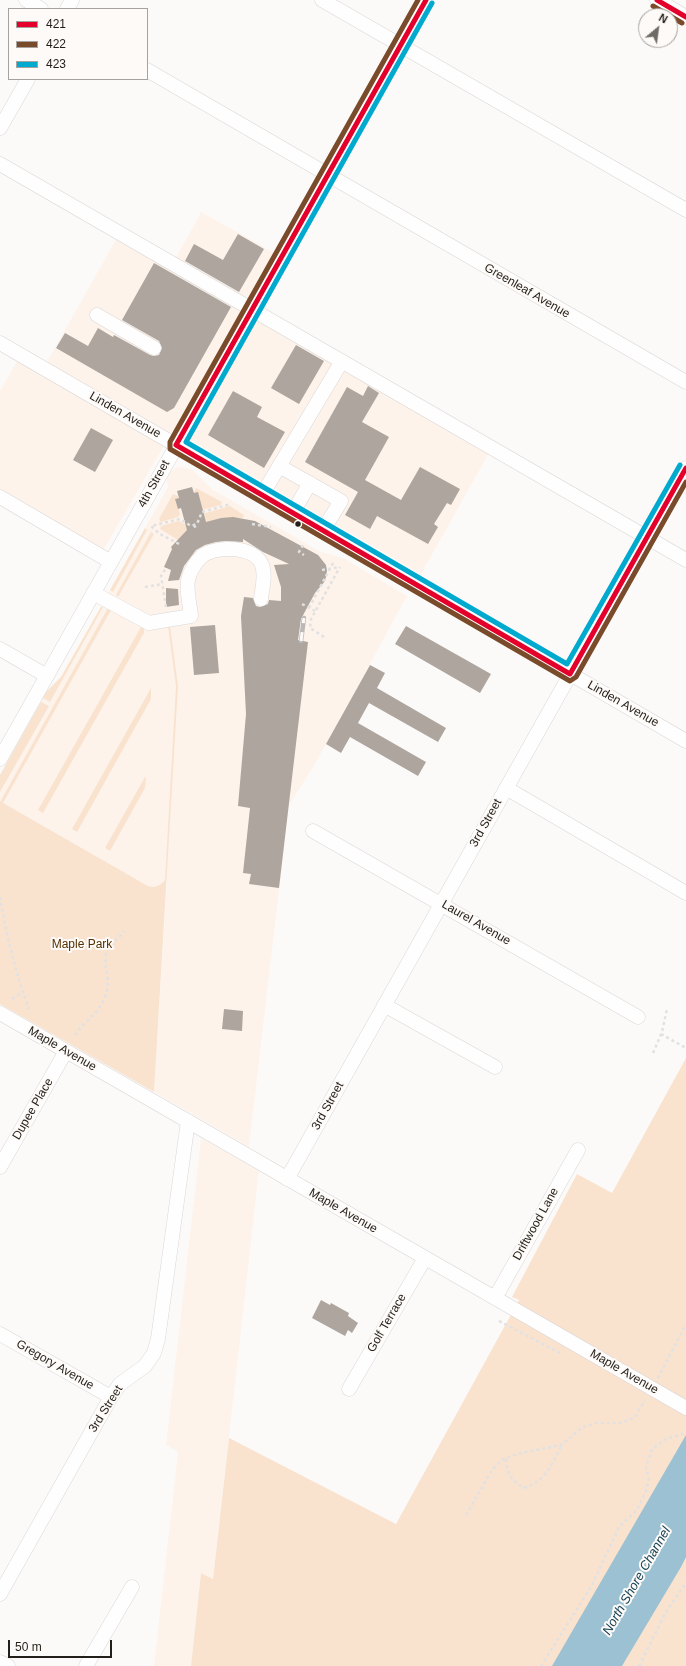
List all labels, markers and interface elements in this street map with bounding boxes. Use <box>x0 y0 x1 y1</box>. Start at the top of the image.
legend <box>8 8 148 80</box>
north arrow <box>638 8 678 48</box>
text: N <box>657 11 670 26</box>
text: 421 <box>46 17 66 31</box>
text: 422 <box>46 37 66 51</box>
text: 423 <box>46 57 66 71</box>
street label: Greenleaf Avenue <box>482 261 572 321</box>
street label: Linden Avenue <box>87 389 163 441</box>
street label: 4th Street <box>135 458 173 510</box>
unlabelled marker <box>293 519 303 529</box>
street label: Linden Avenue <box>585 678 661 730</box>
street label: 3rd Street <box>467 796 505 850</box>
street label: Laurel Avenue <box>439 897 513 949</box>
park label: Maple Park <box>52 938 112 952</box>
street label: Maple Avenue <box>25 1024 99 1074</box>
street label: Dupee Place <box>10 1076 56 1142</box>
street label: 3rd Street <box>309 1079 347 1133</box>
street label: Driftwood Lane <box>510 1185 562 1263</box>
street label: Maple Avenue <box>306 1186 380 1236</box>
street label: Golf Terrace <box>364 1291 410 1355</box>
street label: Gregory Avenue <box>14 1337 96 1393</box>
street label: Maple Avenue <box>587 1347 661 1397</box>
street label: 3rd Street <box>86 1383 126 1435</box>
water label: North Shore Channel <box>600 1524 674 1638</box>
scale bar <box>10 1632 114 1658</box>
text: 50 m <box>15 1640 42 1654</box>

